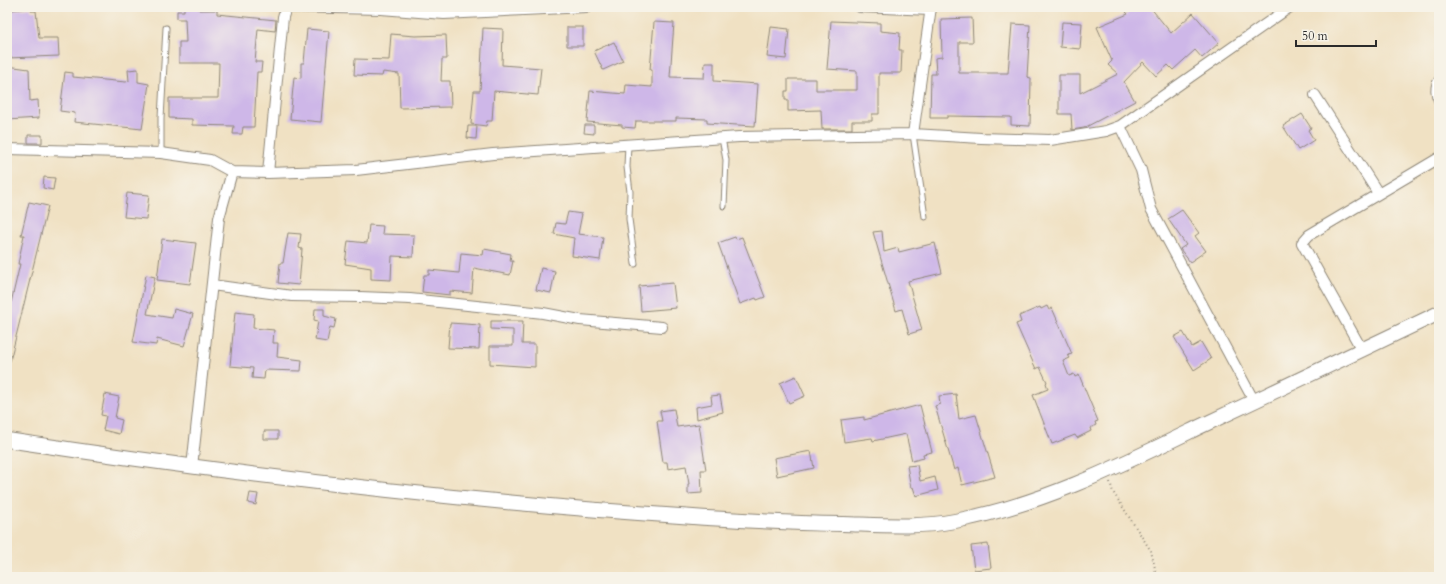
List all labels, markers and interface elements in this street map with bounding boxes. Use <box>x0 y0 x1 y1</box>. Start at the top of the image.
scale bar <box>1296 22 1376 48</box>
text: 50 m <box>1302 28 1329 44</box>

